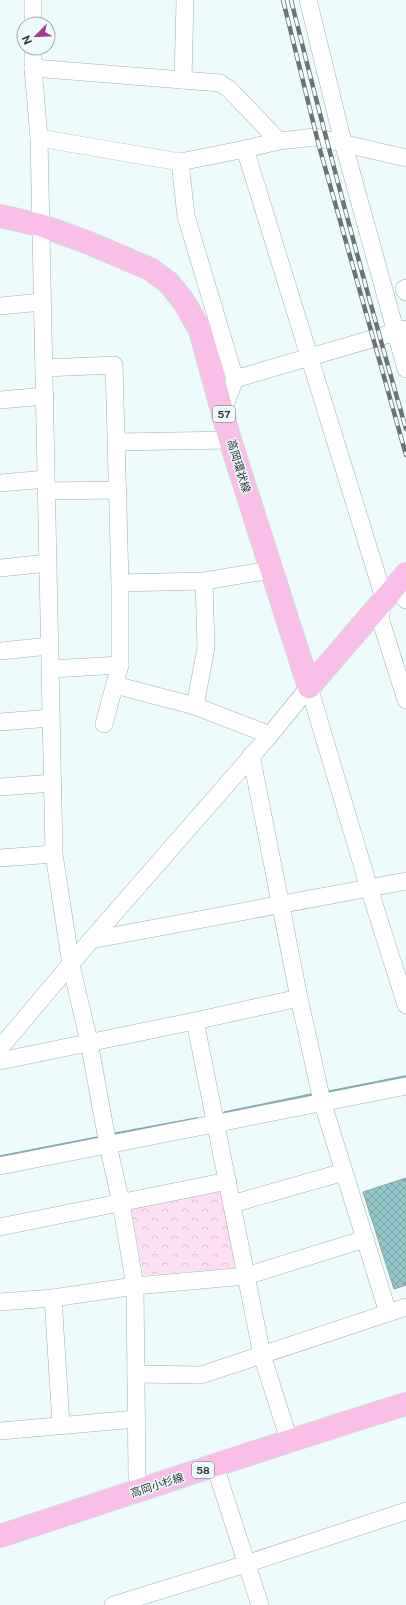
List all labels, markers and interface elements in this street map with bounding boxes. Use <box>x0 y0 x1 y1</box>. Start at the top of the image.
north arrow <box>16 16 56 56</box>
text: N <box>20 34 34 46</box>
road number: 57 <box>213 406 235 422</box>
street label: 高岡環状線 <box>225 438 253 494</box>
road number: 58 <box>192 1462 214 1478</box>
street label: 高岡小杉線 <box>129 1471 185 1499</box>

